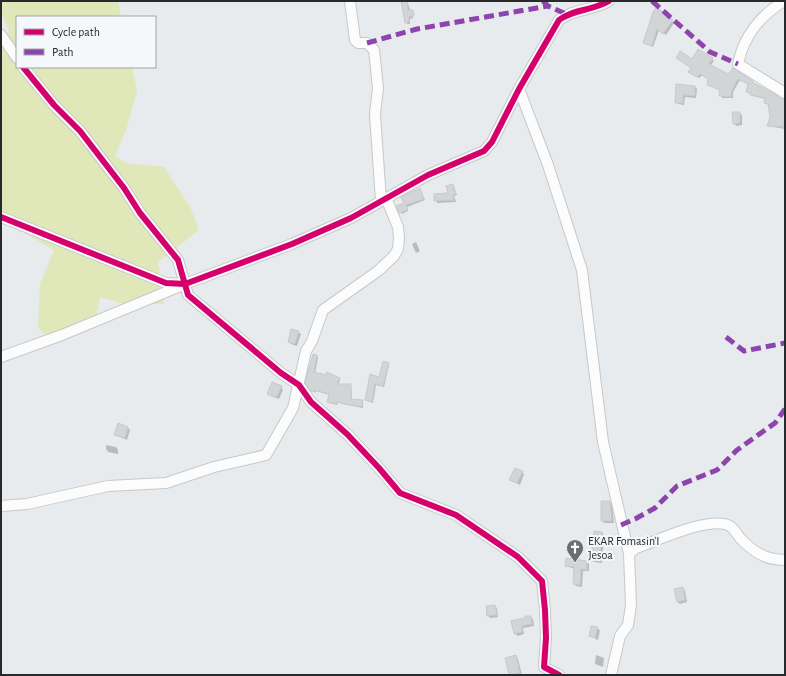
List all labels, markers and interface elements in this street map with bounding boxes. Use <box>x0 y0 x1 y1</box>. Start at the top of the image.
legend <box>16 16 156 68</box>
text: Cycle path <box>52 26 100 39</box>
text: Path <box>52 46 74 58</box>
place label: EKAR Fomasin'I Jesoa <box>588 535 660 561</box>
church icon: EKAR Fomasin'I Jesoa <box>565 538 585 563</box>

